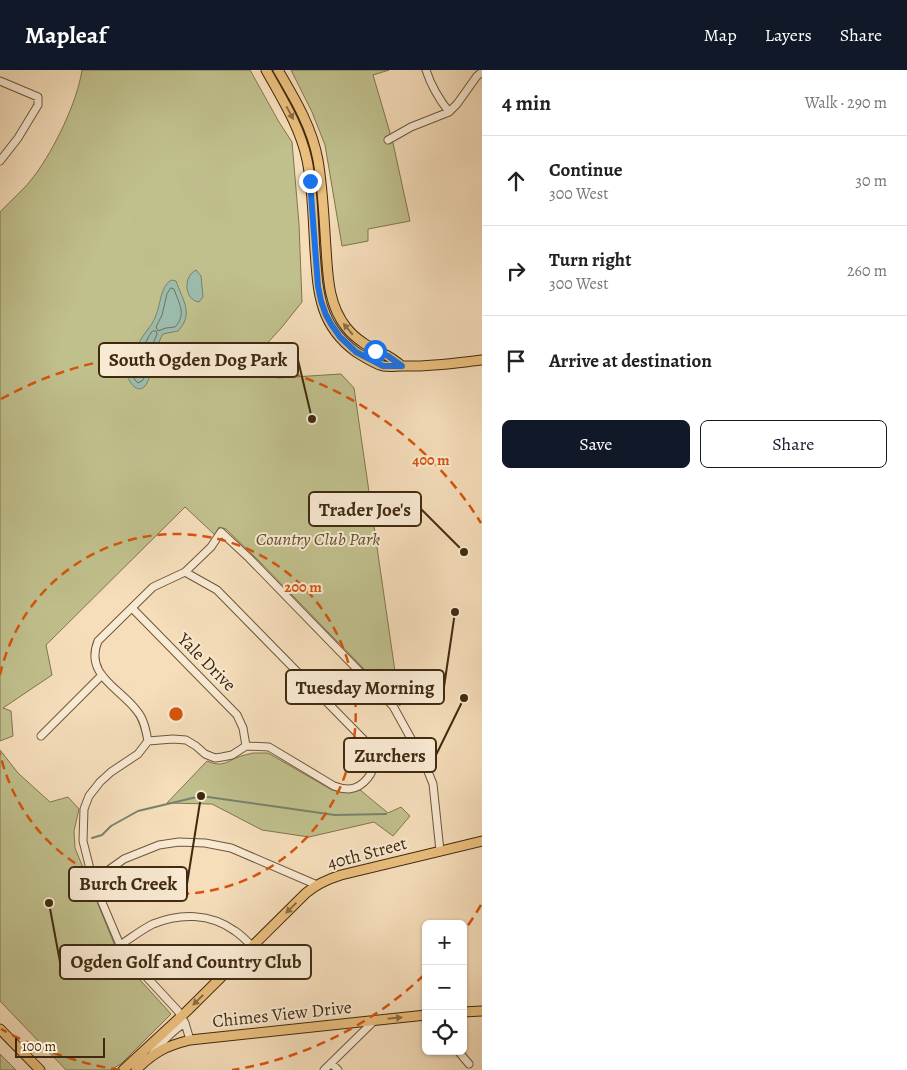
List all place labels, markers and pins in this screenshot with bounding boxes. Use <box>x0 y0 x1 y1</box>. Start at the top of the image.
callout: South Ogden Dog Park <box>99 343 298 377</box>
callout: Trader Joe's <box>309 492 421 526</box>
callout: Tuesday Morning <box>286 670 444 704</box>
centre of rings <box>167 705 185 723</box>
callout: Zurchers <box>344 738 436 772</box>
callout: Burch Creek <box>69 867 187 901</box>
callout: Ogden Golf and Country Club <box>60 945 311 979</box>

